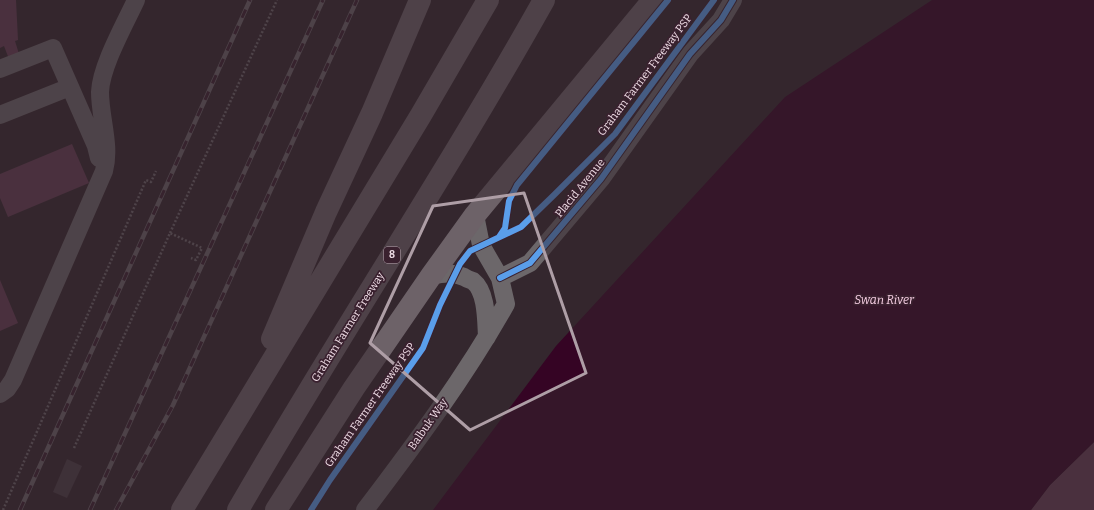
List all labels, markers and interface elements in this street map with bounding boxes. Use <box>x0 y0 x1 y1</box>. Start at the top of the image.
street label: Graham Farmer Freeway PSP <box>595 11 695 138</box>
street label: Placid Avenue <box>552 156 608 220</box>
road number: 8 <box>384 247 400 263</box>
street label: Graham Farmer Freeway <box>309 270 387 384</box>
water label: Swan River <box>854 293 915 307</box>
street label: Graham Farmer Freeway PSP <box>322 340 418 470</box>
street label: Balbuk Way <box>406 396 450 452</box>

